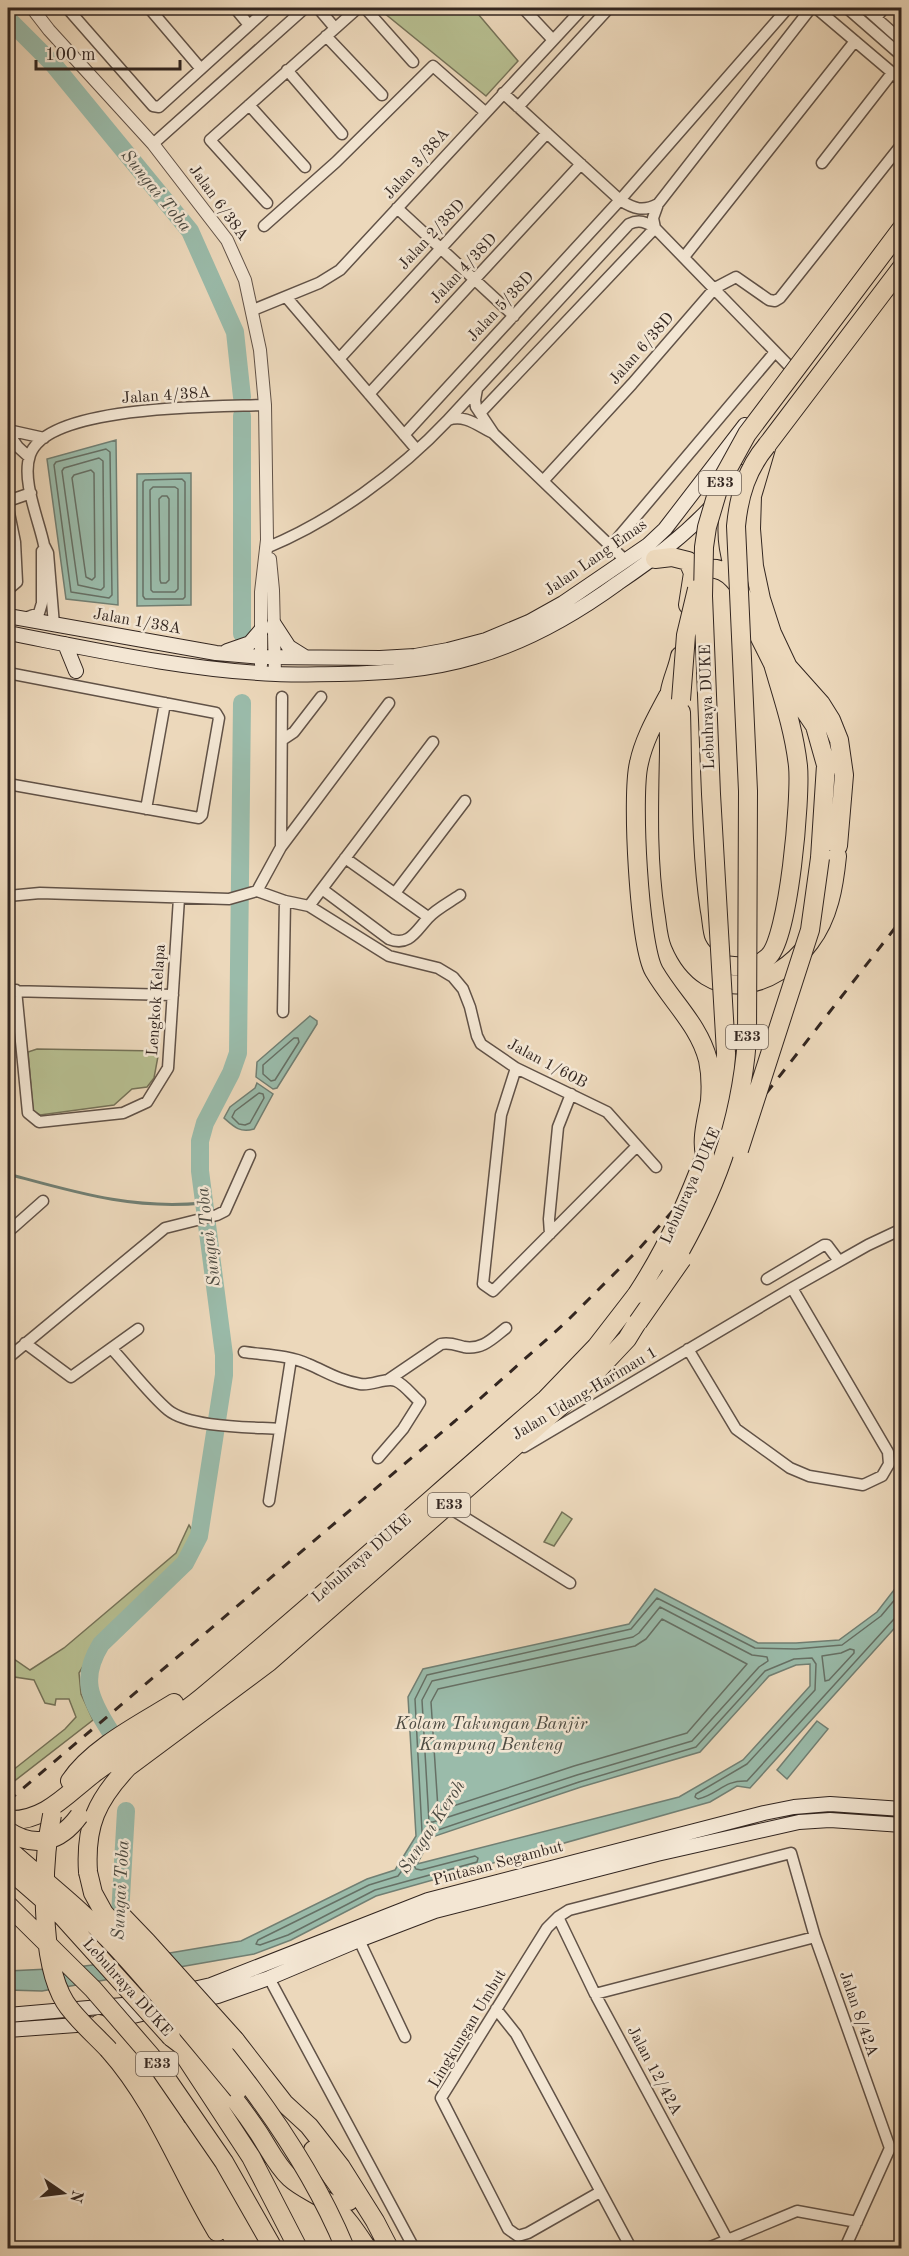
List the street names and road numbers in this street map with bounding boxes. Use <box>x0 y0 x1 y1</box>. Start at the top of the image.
street label: Jalan 3/38A <box>381 126 453 202</box>
street label: Jalan 6/38A <box>185 162 251 244</box>
street label: Jalan 2/38D <box>396 197 468 273</box>
street label: Jalan 4/38D <box>428 231 500 307</box>
street label: Jalan 5/38D <box>465 269 537 345</box>
street label: Jalan 6/38D <box>607 310 677 388</box>
street label: Jalan 4/38A <box>121 385 211 407</box>
road number: E33 <box>699 471 741 495</box>
street label: Jalan Lang Emas <box>542 517 650 599</box>
street label: Jalan 1/38A <box>92 606 182 638</box>
street label: Lebuhraya DUKE <box>698 644 718 770</box>
street label: Lengkok Kelapa <box>145 943 169 1057</box>
road number: E33 <box>726 1025 768 1049</box>
street label: Jalan 1/60B <box>504 1036 590 1092</box>
street label: Lebuhraya DUKE <box>658 1125 724 1247</box>
street label: Jalan Udang Harimau 1 <box>510 1344 660 1444</box>
road number: E33 <box>428 1493 470 1517</box>
street label: Lebuhraya DUKE <box>309 1512 415 1606</box>
street label: Pintasan Segambut <box>431 1839 565 1889</box>
street label: Lebuhraya DUKE <box>79 1936 175 2040</box>
street label: Lingkungan Umbut <box>426 1967 510 2091</box>
street label: Jalan 8/42A <box>836 1969 880 2059</box>
street label: Jalan 12/42A <box>624 2024 684 2118</box>
road number: E33 <box>136 2052 178 2076</box>

